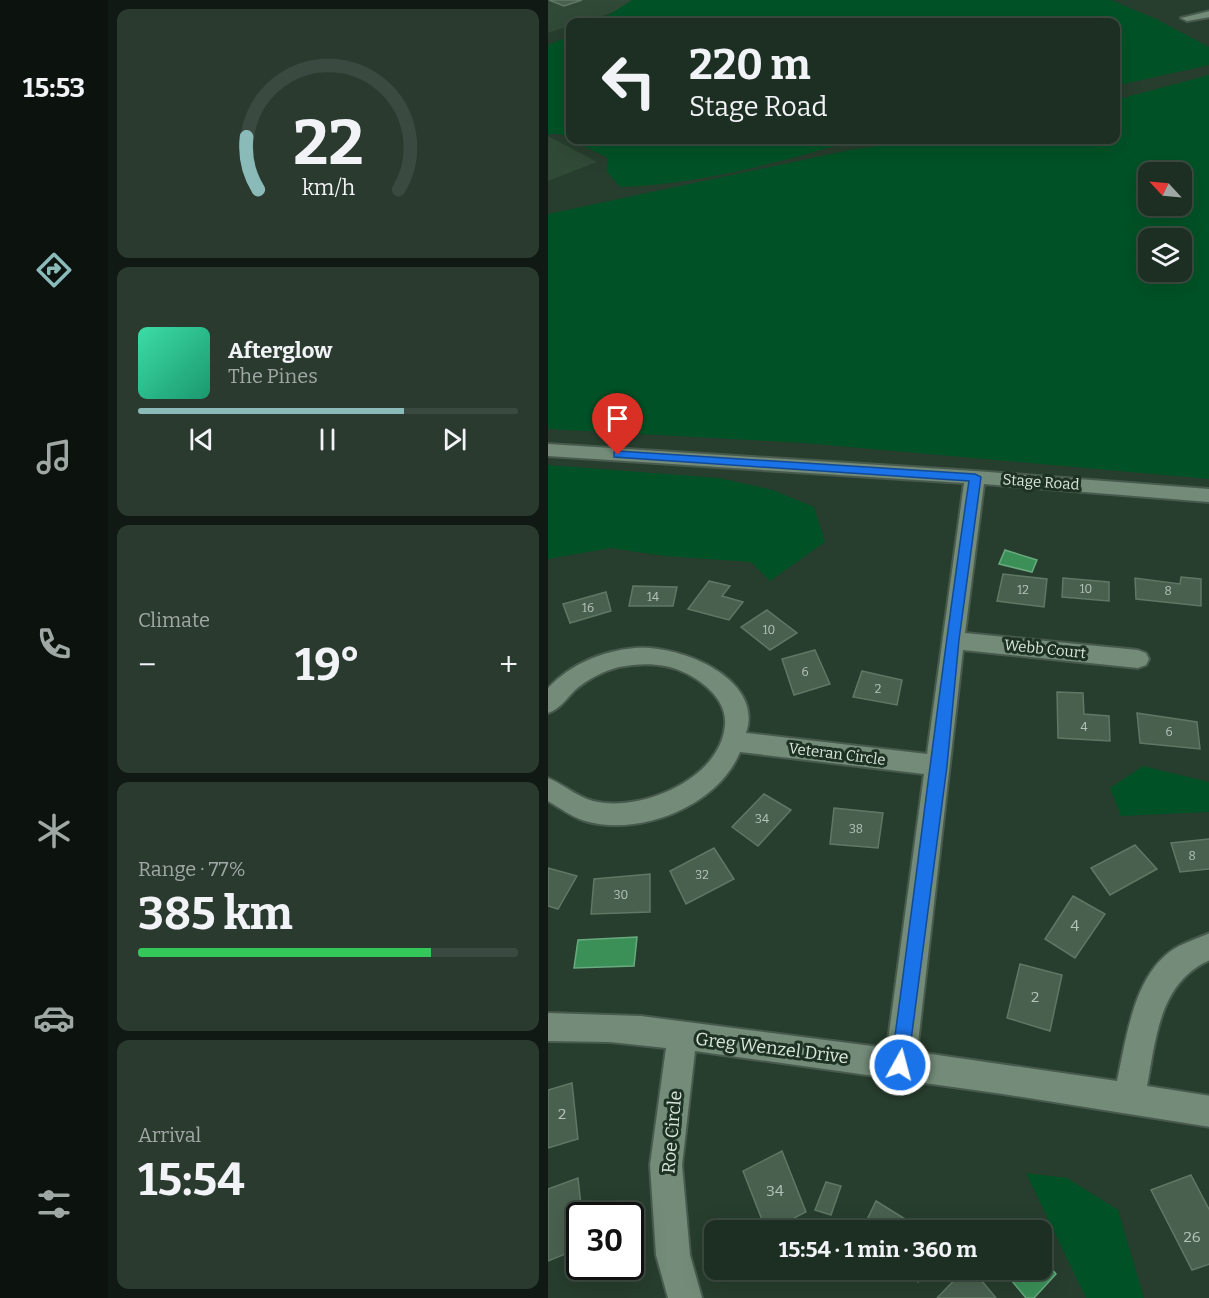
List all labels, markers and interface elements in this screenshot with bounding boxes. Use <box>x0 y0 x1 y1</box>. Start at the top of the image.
text: 220 m <box>689 40 811 90</box>
icon: left <box>590 42 668 120</box>
text: 15:53 <box>23 72 85 104</box>
text: Stage Road <box>689 91 828 123</box>
text: 22 <box>293 107 363 182</box>
north arrow <box>1138 162 1192 216</box>
map controls <box>1138 162 1192 282</box>
text: km/h <box>301 176 355 202</box>
button: layers <box>1138 228 1192 282</box>
icon: directions <box>33 249 75 291</box>
text: Afterglow <box>228 337 332 364</box>
text: The Pines <box>228 364 318 388</box>
pin <box>592 393 643 455</box>
icon: arrive <box>601 402 634 435</box>
icon: previous <box>185 423 218 456</box>
icon: pause <box>311 423 344 456</box>
icon: next <box>438 423 471 456</box>
icon: music <box>33 436 75 478</box>
street label: Stage Road <box>1002 470 1080 494</box>
house number: 10 <box>1080 582 1092 596</box>
house number: 12 <box>1017 583 1029 597</box>
house number: 8 <box>1164 584 1172 598</box>
house number: 14 <box>647 590 659 604</box>
house number: 16 <box>582 601 594 615</box>
text: Climate <box>138 608 210 632</box>
icon: phone <box>33 623 75 665</box>
house number: 10 <box>763 623 775 637</box>
street label: Webb Court <box>1003 636 1087 662</box>
text: 19° <box>295 638 360 692</box>
text: − <box>138 645 156 685</box>
text: + <box>499 645 518 685</box>
house number: 6 <box>801 665 809 679</box>
house number: 2 <box>875 682 881 696</box>
house number: 4 <box>1080 720 1088 734</box>
house number: 6 <box>1165 725 1173 739</box>
street label: Veteran Circle <box>787 739 887 769</box>
icon: climate <box>33 810 75 852</box>
house number: 34 <box>755 812 769 826</box>
house number: 38 <box>849 822 863 836</box>
house number: 8 <box>1188 849 1196 863</box>
text: Range · 77% <box>138 857 246 881</box>
house number: 32 <box>695 868 709 882</box>
text: 385 km <box>138 887 293 941</box>
house number: 30 <box>614 888 628 902</box>
house number: 4 <box>1071 917 1080 935</box>
house number: 2 <box>1031 988 1039 1006</box>
icon: car <box>33 997 75 1039</box>
street label: Greg Wenzel Drive <box>694 1028 850 1068</box>
position arrow <box>868 1033 932 1097</box>
street label: Roe Circle <box>657 1090 687 1174</box>
house number: 2 <box>558 1105 566 1123</box>
text: Arrival <box>138 1123 201 1147</box>
text: 15:54 <box>138 1153 245 1207</box>
house number: 34 <box>766 1182 784 1200</box>
icon: filters <box>33 1183 75 1225</box>
speed limit sign: 30 <box>566 1202 644 1280</box>
house number: 26 <box>1184 1228 1201 1246</box>
text: 15:54 · 1 min · 360 m <box>779 1236 977 1263</box>

